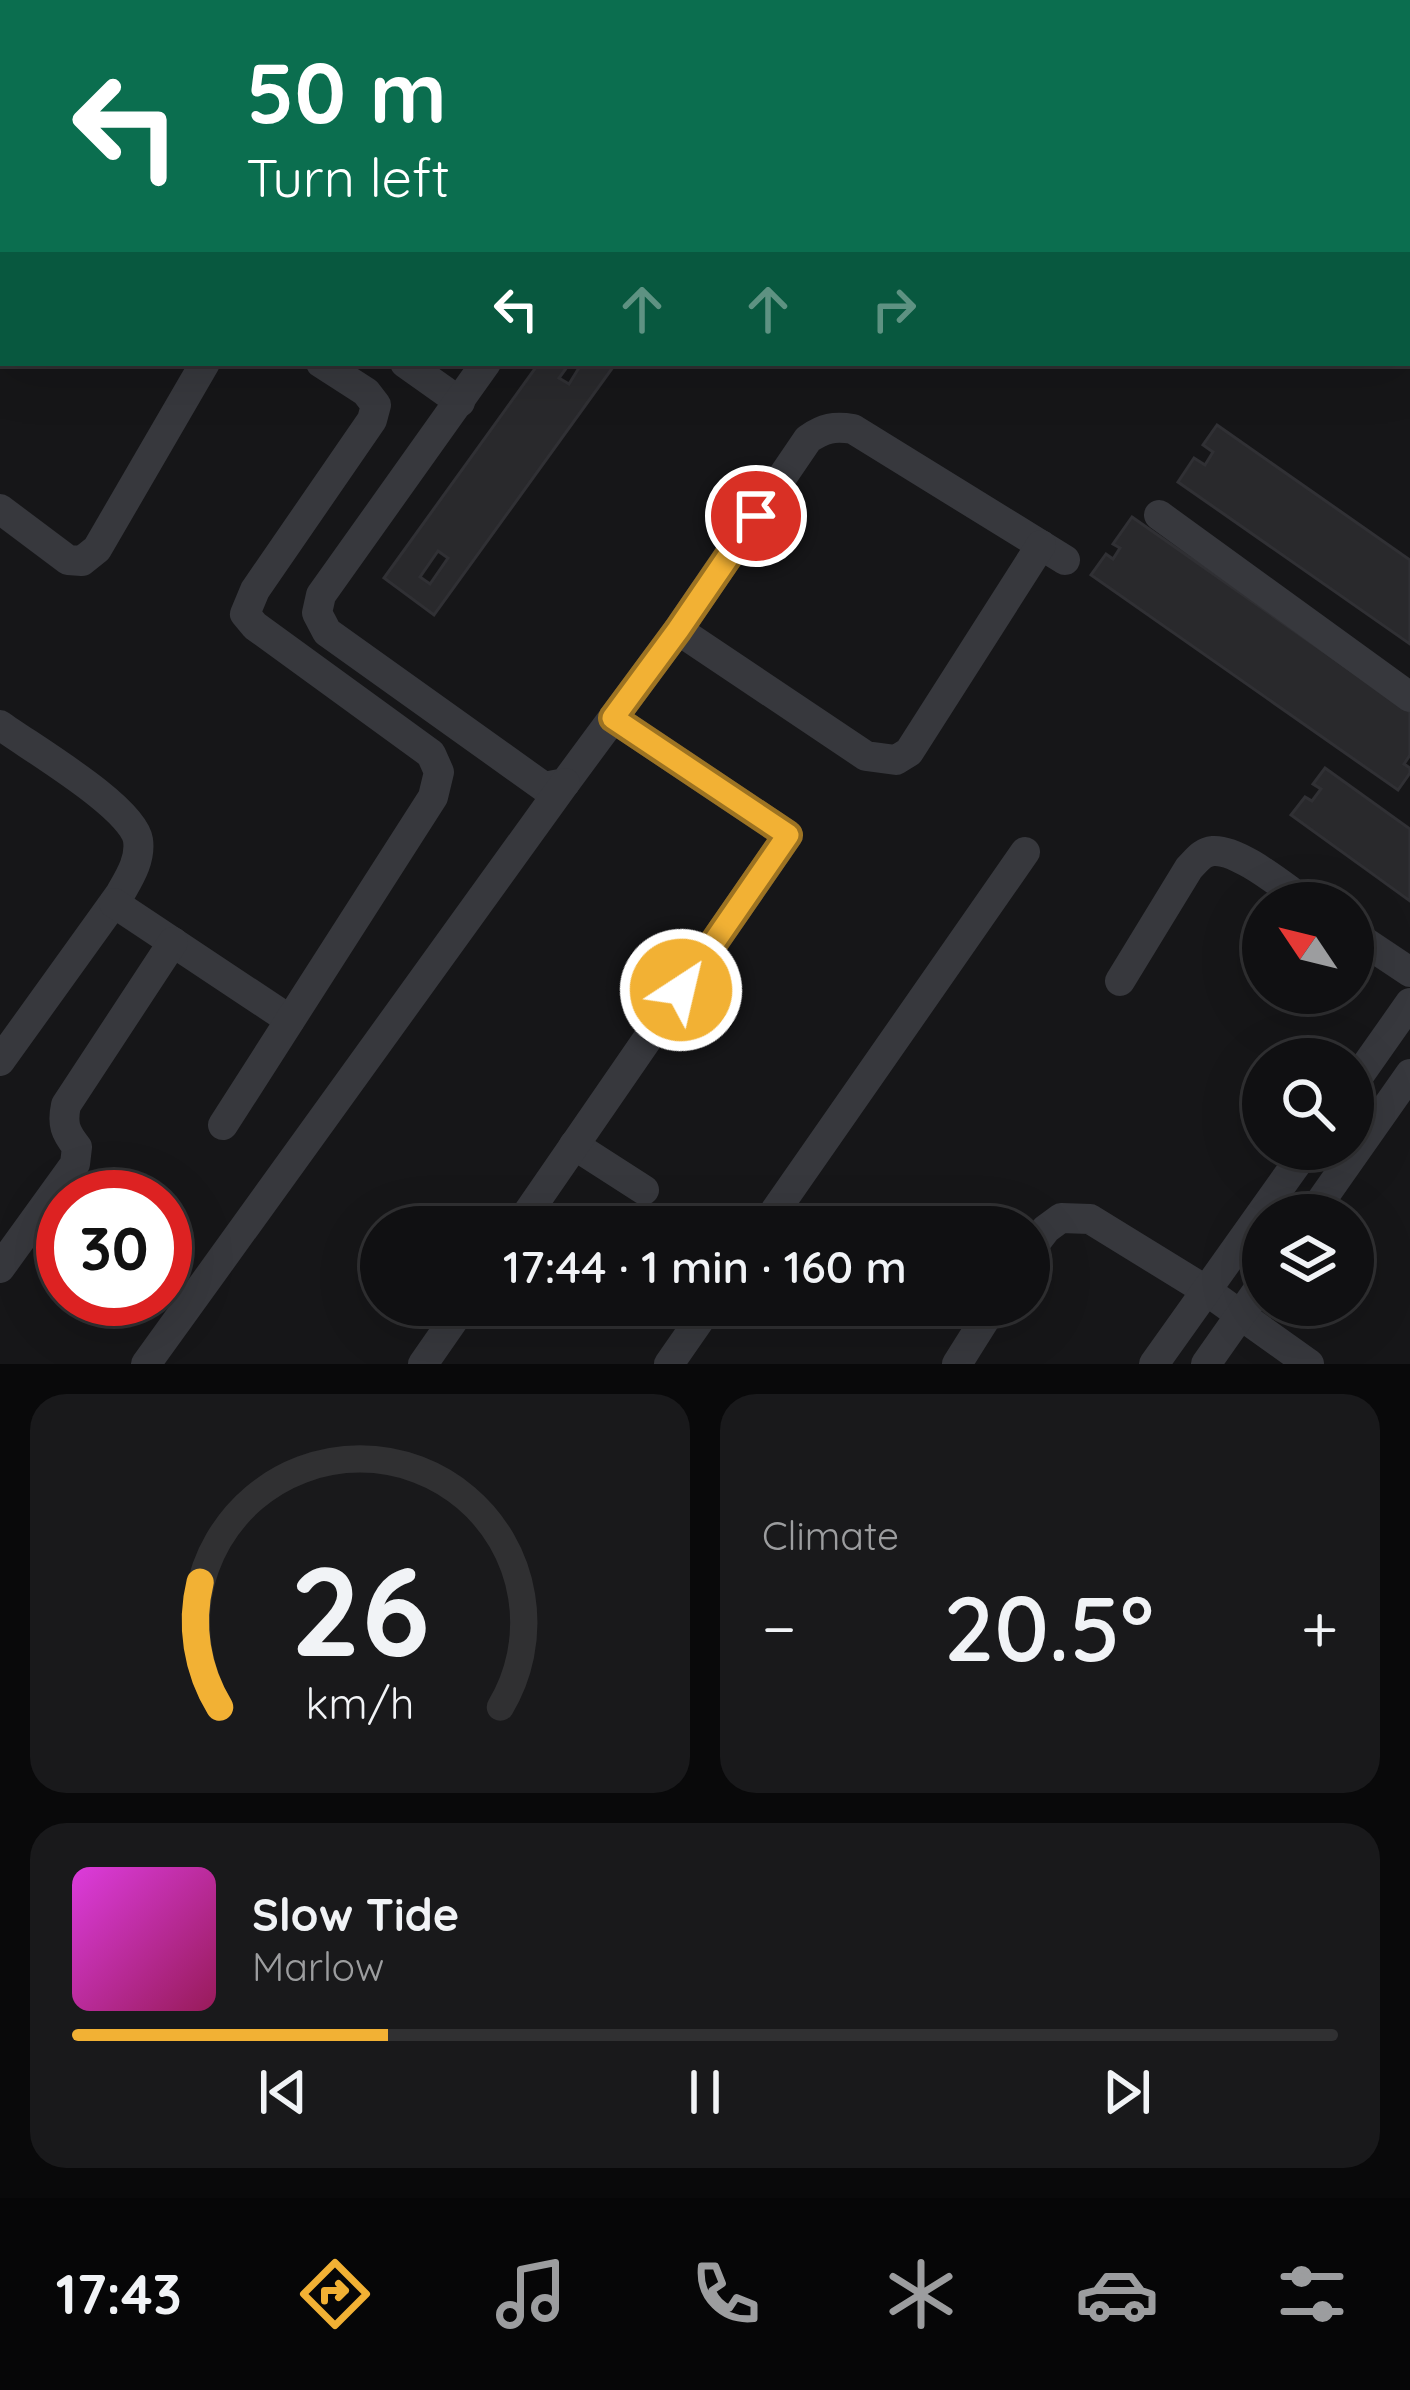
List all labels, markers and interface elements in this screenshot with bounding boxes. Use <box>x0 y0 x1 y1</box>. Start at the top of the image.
text: 50 m <box>246 39 447 144</box>
icon: left <box>48 48 204 204</box>
text: Turn left <box>246 143 450 211</box>
icon: left <box>483 276 549 342</box>
icon: ahead <box>609 276 675 342</box>
icon: ahead <box>735 276 801 342</box>
icon: right <box>861 276 927 342</box>
pin <box>705 465 807 567</box>
icon: arrive <box>723 483 789 549</box>
north arrow <box>1242 882 1374 1014</box>
map controls <box>1242 882 1374 1326</box>
position arrow <box>618 927 744 1053</box>
button: search <box>1242 1038 1374 1170</box>
speed limit sign: 30 <box>36 1170 192 1326</box>
button: layers <box>1242 1194 1374 1326</box>
text: 17:44 · 1 min · 160 m <box>503 1238 907 1294</box>
text: Climate <box>762 1511 899 1560</box>
text: 26 <box>290 1531 430 1687</box>
text: 20.5° <box>943 1571 1154 1684</box>
text: − <box>762 1586 796 1669</box>
text: + <box>1301 1586 1338 1669</box>
text: km/h <box>306 1675 414 1729</box>
text: Slow Tide <box>252 1886 459 1942</box>
text: Marlow <box>252 1942 384 1991</box>
icon: previous <box>250 2059 316 2125</box>
icon: pause <box>672 2059 738 2125</box>
icon: next <box>1094 2059 1160 2125</box>
icon: directions <box>293 2252 377 2336</box>
icon: music <box>489 2252 573 2336</box>
icon: phone <box>684 2252 768 2336</box>
icon: climate <box>879 2252 963 2336</box>
icon: car <box>1075 2252 1159 2336</box>
icon: filters <box>1270 2252 1354 2336</box>
text: 17:43 <box>56 2260 182 2328</box>

